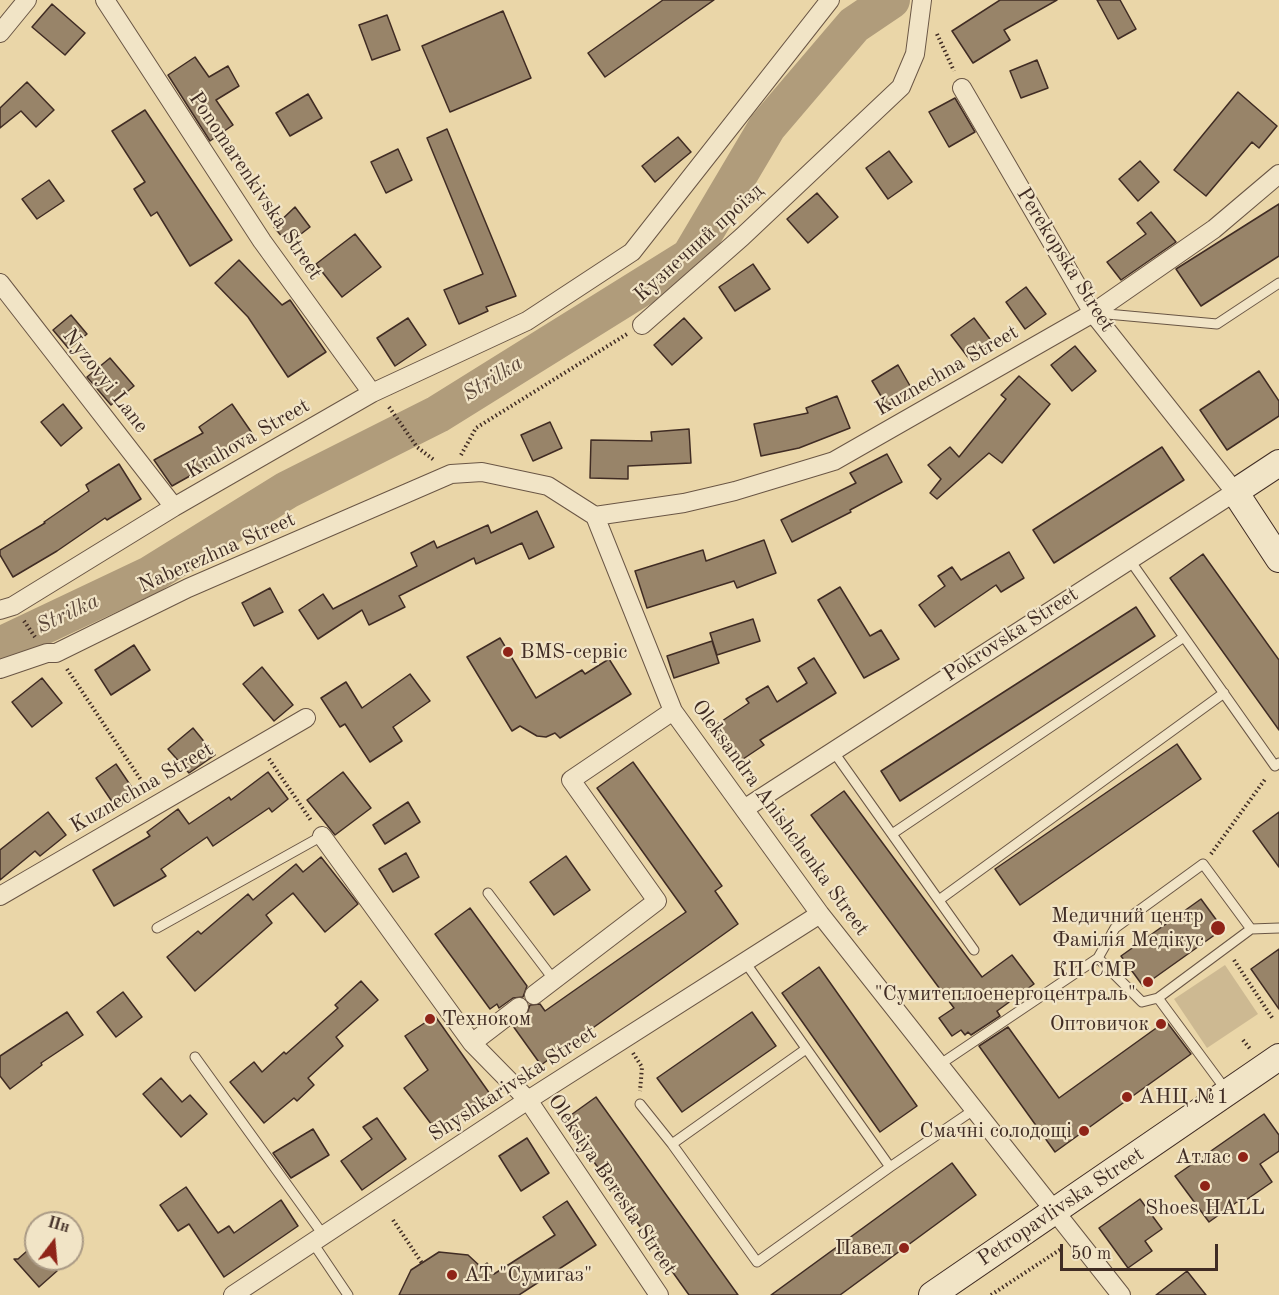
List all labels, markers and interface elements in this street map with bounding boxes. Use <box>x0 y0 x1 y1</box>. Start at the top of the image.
street label: Ponomarenkivska Street <box>183 87 327 285</box>
street label: Кузнечний проїзд <box>629 178 769 308</box>
street label: Perekopska Street <box>1011 183 1119 337</box>
street label: Kuznechna Street <box>871 320 1023 422</box>
street label: Nyzovyi Lane <box>56 324 154 438</box>
water label: Strilka <box>458 350 528 408</box>
street label: Kruhova Street <box>182 393 314 485</box>
street label: Naberezhna Street <box>135 507 299 599</box>
street label: Pokrovska Street <box>939 582 1083 688</box>
water label: Strilka <box>32 588 104 640</box>
place label: BMS-сервіс <box>520 639 627 665</box>
marker: BMS-сервіс <box>501 645 515 659</box>
street label: Oleksandra Anishchenka Street <box>686 695 874 941</box>
street label: Kuznechna Street <box>66 737 218 839</box>
place label: Медичний центр Фамілія Медікус <box>1051 903 1204 953</box>
marker: Медичний центр Фамілія Медікус <box>1209 919 1227 937</box>
place label: КП СМР "Сумитеплоенергоцентраль" <box>874 957 1136 1007</box>
marker: КП СМР "Сумитеплоенергоцентраль" <box>1141 975 1155 989</box>
place label: Техноком <box>442 1006 531 1032</box>
place label: Оптовичок <box>1050 1011 1149 1037</box>
marker: Техноком <box>423 1012 437 1026</box>
marker: Оптовичок <box>1154 1017 1168 1031</box>
street label: Shyshkarivska Street <box>424 1020 602 1148</box>
place label: АНЦ №1 <box>1139 1084 1229 1110</box>
street label: Oleksiya Beresta Street <box>542 1090 682 1280</box>
marker: АНЦ №1 <box>1120 1090 1134 1104</box>
place label: Смачні солодощі <box>920 1118 1072 1144</box>
marker: Смачні солодощі <box>1077 1124 1091 1138</box>
street label: Petropavlivska Street <box>973 1142 1149 1272</box>
place label: Атлас <box>1175 1144 1231 1170</box>
marker: Атлас <box>1236 1150 1250 1164</box>
marker: Shoes HALL <box>1198 1179 1212 1193</box>
place label: Shoes HALL <box>1145 1195 1265 1221</box>
north arrow <box>24 1211 84 1271</box>
text: Пн <box>46 1215 71 1236</box>
scale bar <box>1063 1232 1220 1270</box>
place label: Павел <box>835 1235 892 1261</box>
marker: Павел <box>897 1241 911 1255</box>
text: 50 m <box>1071 1245 1111 1263</box>
place label: АТ "Сумигаз" <box>464 1262 592 1288</box>
marker: АТ "Сумигаз" <box>445 1268 459 1282</box>

